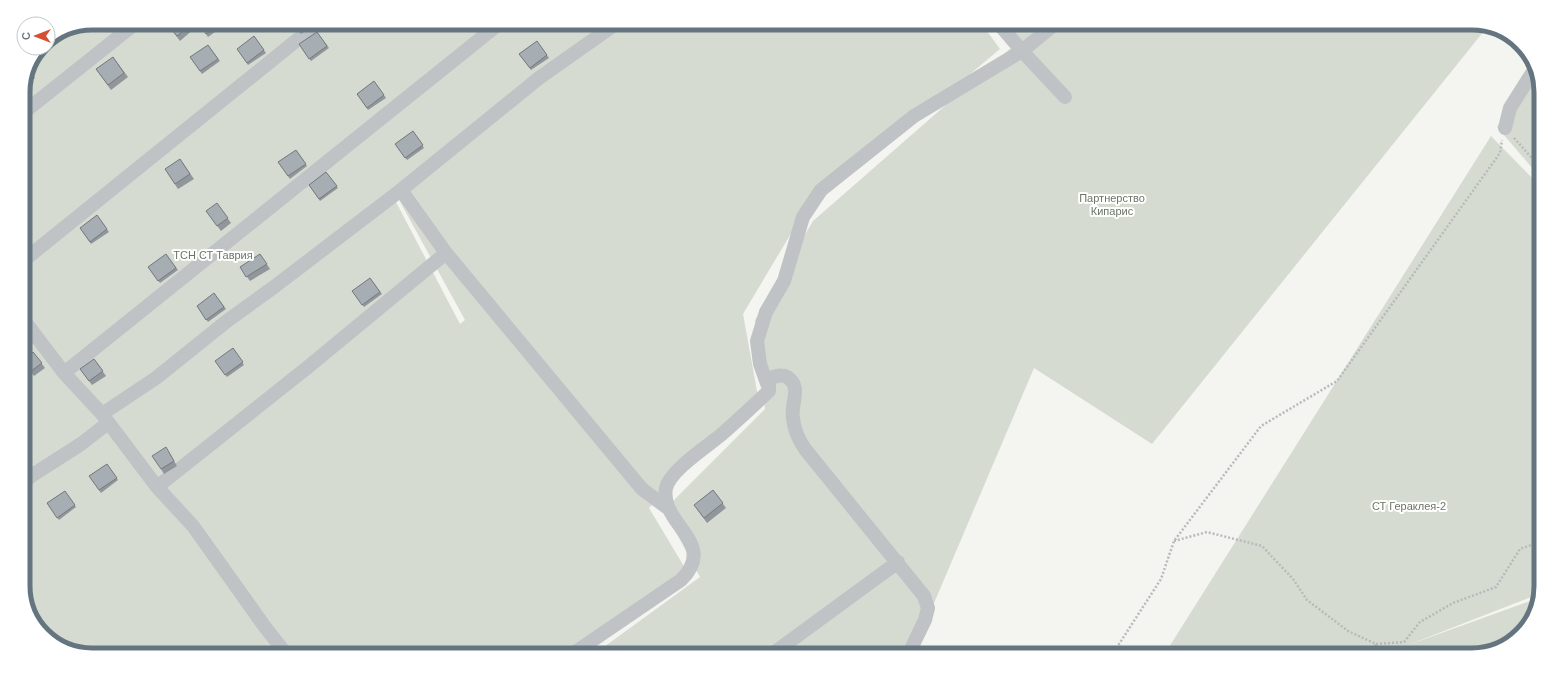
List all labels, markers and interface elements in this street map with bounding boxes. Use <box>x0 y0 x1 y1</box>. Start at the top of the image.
north arrow <box>16 16 56 56</box>
text: С <box>20 32 32 40</box>
park label: Партнерство Кипарис <box>1079 192 1145 217</box>
park label: ТСН СТ Таврия <box>173 249 253 261</box>
park label: СТ Гераклея-2 <box>1372 500 1446 512</box>

